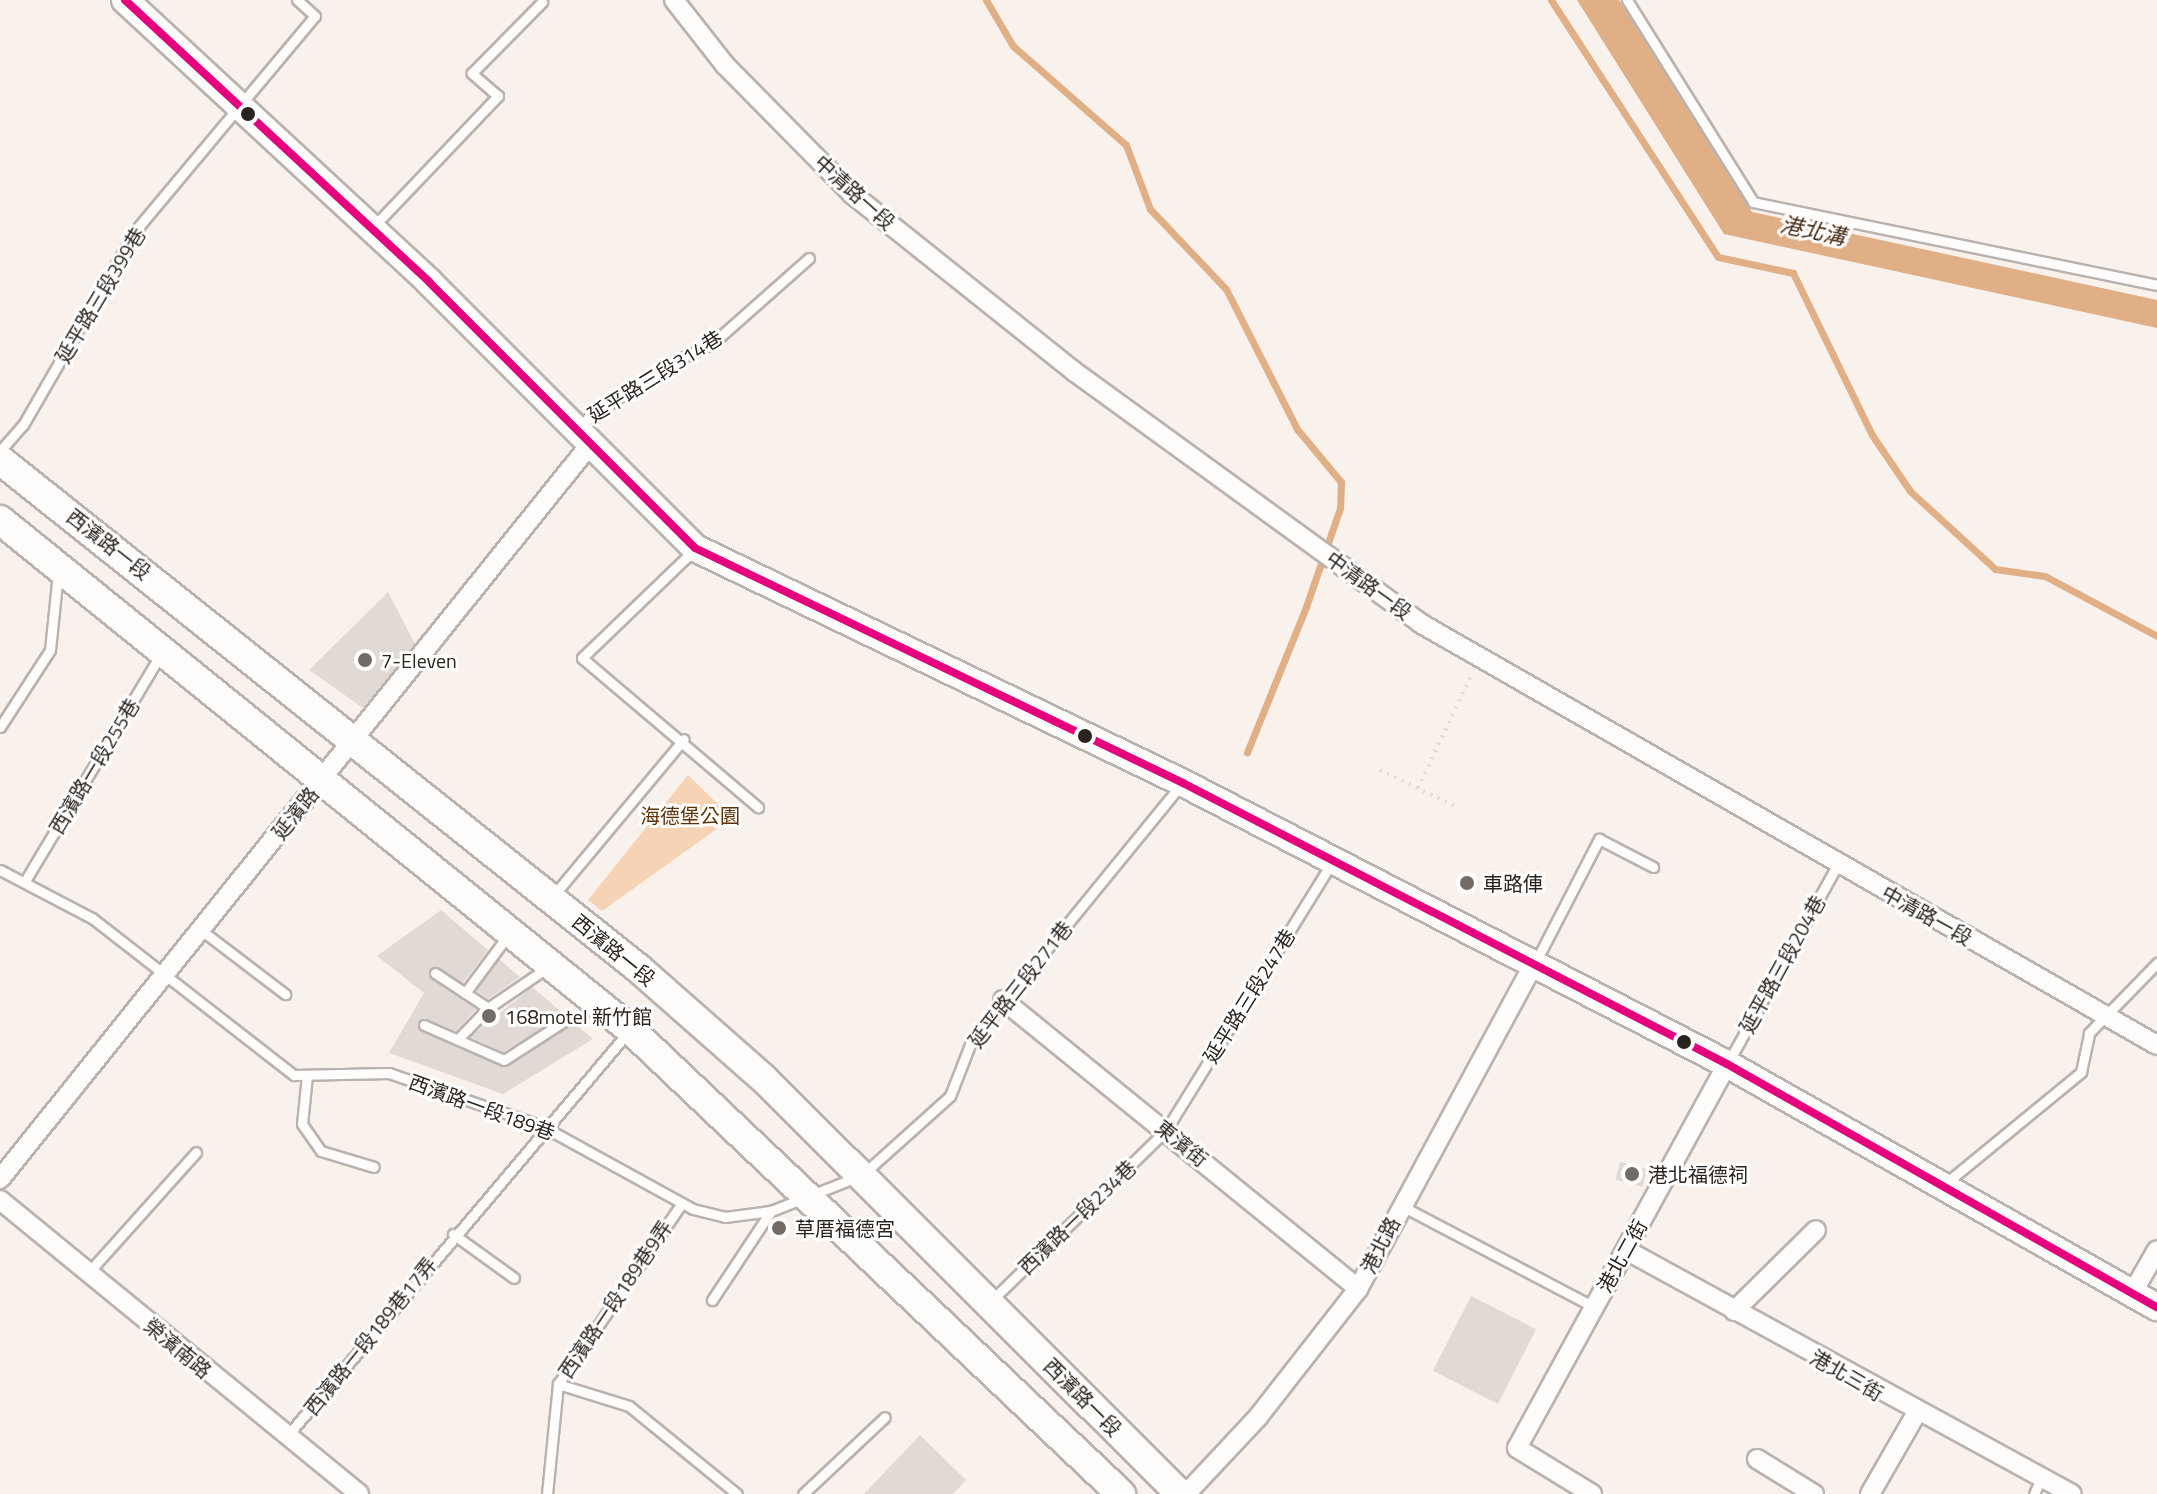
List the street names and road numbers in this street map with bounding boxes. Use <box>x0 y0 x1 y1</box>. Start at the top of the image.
street label: 中清路一段 <box>810 150 900 234</box>
street label: 延平路三段399巷 <box>50 223 150 367</box>
street label: 延平路三段314巷 <box>584 325 726 427</box>
street label: 西濱路一段 <box>62 504 156 584</box>
street label: 中清路一段 <box>1321 546 1417 624</box>
street label: 西濱路一段255巷 <box>44 694 144 838</box>
street label: 延濱路 <box>267 782 323 844</box>
street label: 中清路一段 <box>1877 880 1977 950</box>
street label: 延平路三段204巷 <box>1734 891 1830 1037</box>
street label: 西濱路一段 <box>568 909 660 991</box>
street label: 延平路三段271巷 <box>963 916 1077 1052</box>
street label: 延平路三段247巷 <box>1198 925 1300 1067</box>
street label: 西濱路一段189巷 <box>406 1069 558 1145</box>
street label: 東濱街 <box>1151 1115 1213 1171</box>
street label: 西濱路一段234巷 <box>1013 1155 1141 1279</box>
street label: 港北路 <box>1356 1213 1404 1277</box>
street label: 港北二街 <box>1592 1215 1652 1297</box>
street label: 西濱路一段189巷9弄 <box>553 1216 677 1382</box>
street label: 西濱路一段189巷17弄 <box>299 1252 441 1420</box>
street label: 榮濱南路 <box>140 1313 216 1383</box>
street label: 港北三街 <box>1806 1345 1888 1405</box>
street label: 西濱路一段 <box>1039 1353 1127 1441</box>

